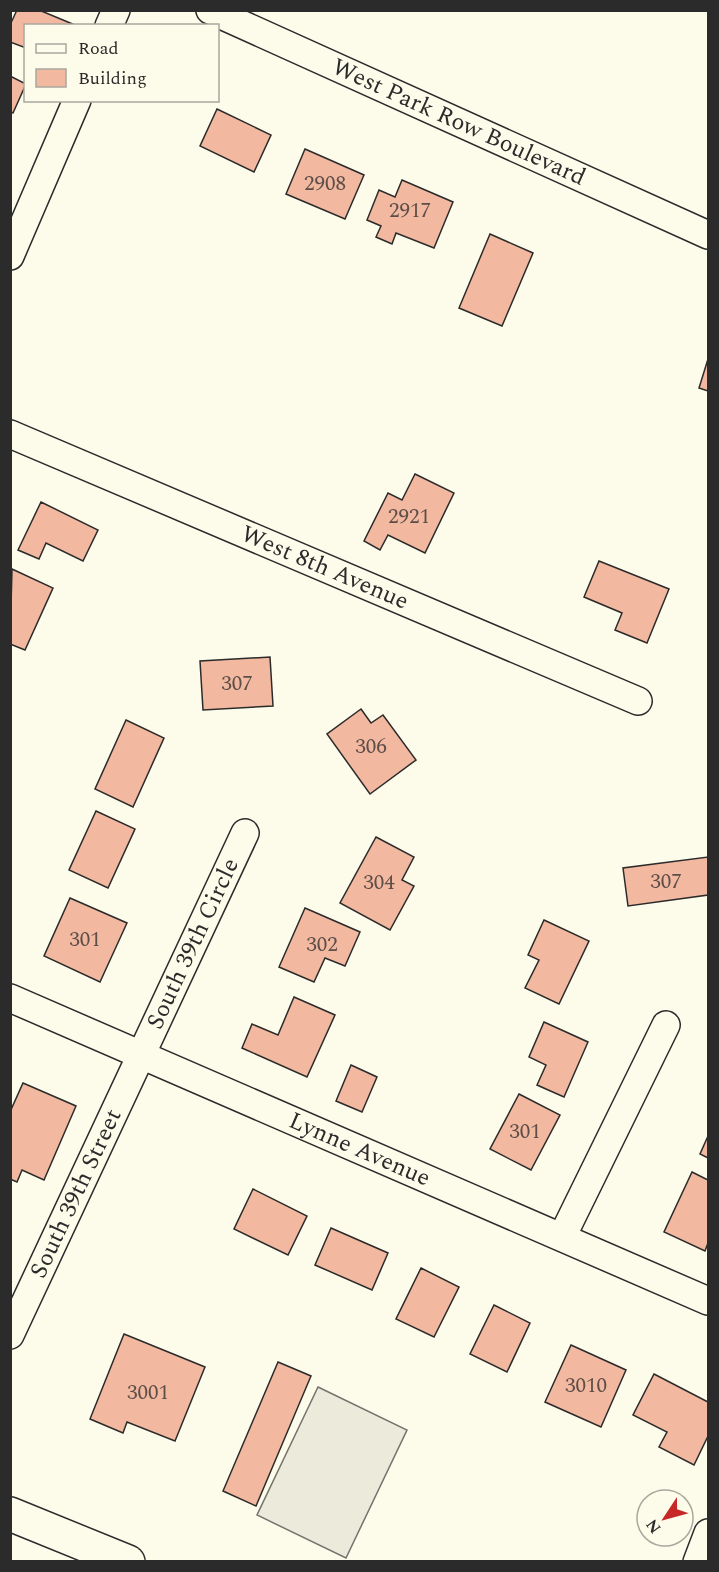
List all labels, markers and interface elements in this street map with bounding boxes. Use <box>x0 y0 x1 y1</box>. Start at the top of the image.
legend <box>24 24 219 102</box>
text: Road <box>78 35 119 62</box>
street label: West Park Row Boulevard <box>326 49 592 195</box>
text: Building <box>78 65 147 92</box>
house number: 2908 <box>304 168 346 200</box>
house number: 2917 <box>389 195 431 227</box>
house number: 2921 <box>388 501 430 533</box>
street label: West 8th Avenue <box>235 516 414 619</box>
house number: 307 <box>221 668 253 700</box>
house number: 306 <box>355 731 387 763</box>
street label: South 39th Circle <box>138 852 249 1035</box>
house number: 307 <box>650 866 682 898</box>
house number: 304 <box>363 867 395 899</box>
house number: 301 <box>69 924 101 956</box>
house number: 302 <box>306 929 338 961</box>
street label: South 39th Street <box>21 1103 131 1284</box>
street label: Lynne Avenue <box>283 1103 436 1196</box>
house number: 301 <box>509 1116 541 1148</box>
house number: 3010 <box>565 1370 607 1402</box>
house number: 3001 <box>127 1377 169 1409</box>
north arrow <box>635 1488 695 1548</box>
text: N <box>640 1514 667 1539</box>

